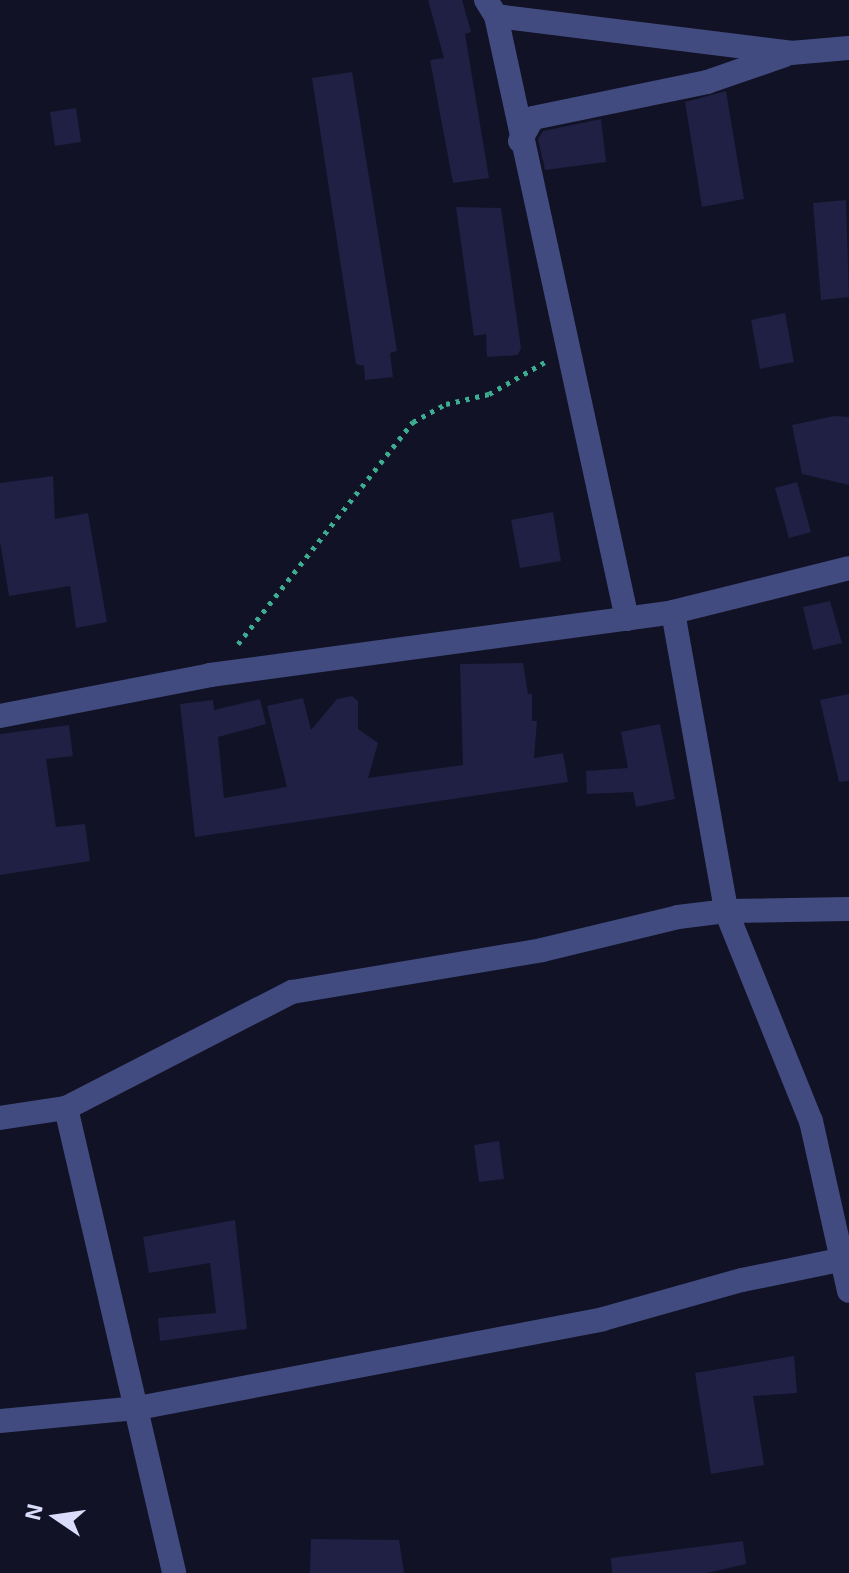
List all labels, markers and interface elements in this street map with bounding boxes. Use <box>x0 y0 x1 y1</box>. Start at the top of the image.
north arrow <box>16 1477 96 1557</box>
text: N <box>18 1501 47 1522</box>

